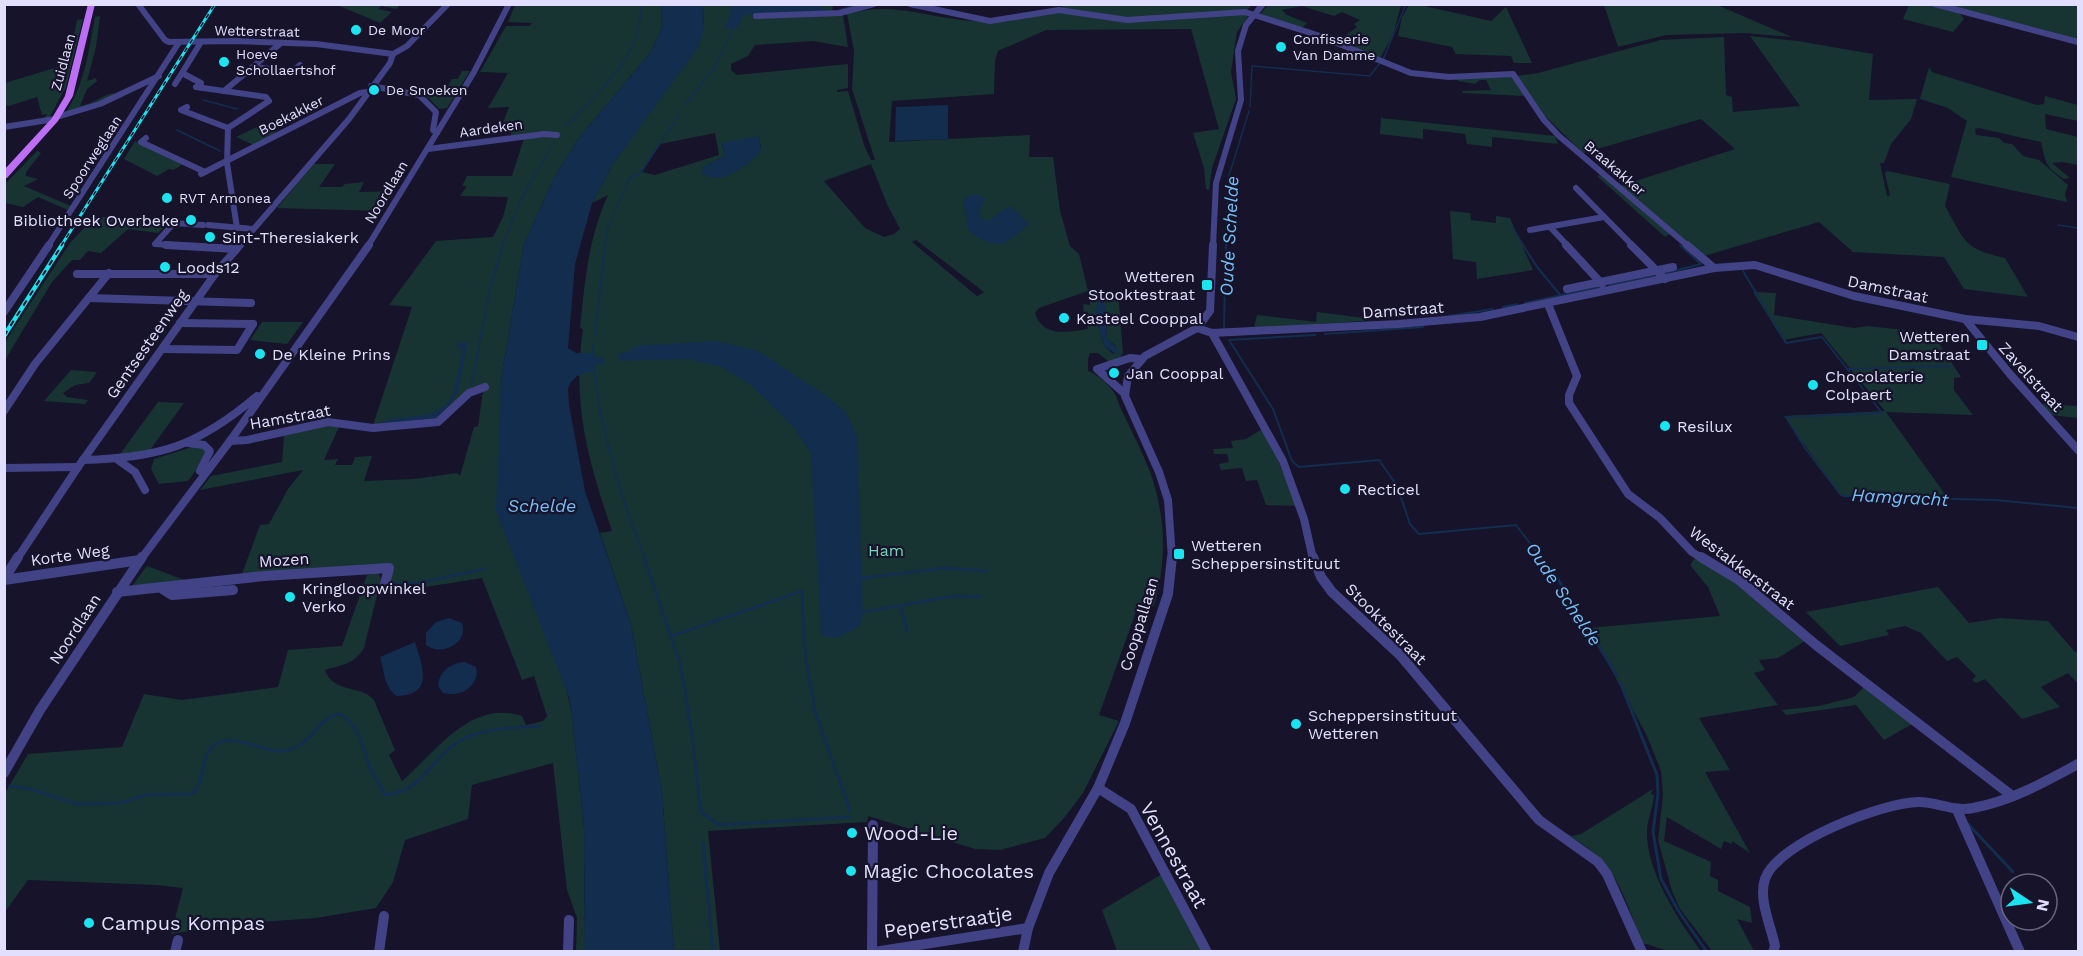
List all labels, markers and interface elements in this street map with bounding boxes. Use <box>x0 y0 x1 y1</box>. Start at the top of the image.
street label: Wetterstraat <box>214 22 300 40</box>
place label: De Moor <box>368 22 426 38</box>
marker: De Moor <box>349 23 363 37</box>
place label: Confisserie Van Damme <box>1293 31 1375 63</box>
street label: Zuidlaan <box>48 32 78 92</box>
marker: Confisserie Van Damme <box>1274 40 1288 54</box>
place label: Hoeve Schollaertshof <box>236 46 336 78</box>
marker: Hoeve Schollaertshof <box>217 55 231 69</box>
place label: De Snoeken <box>386 82 467 98</box>
marker: De Snoeken <box>367 83 381 97</box>
street label: Boekakker <box>256 92 326 138</box>
street label: Spoorweglaan <box>59 112 125 202</box>
street label: Aardeken <box>458 116 524 140</box>
street label: Braakakker <box>1581 137 1649 199</box>
street label: Noordlaan <box>361 158 411 226</box>
water label: Oude Schelde <box>1215 175 1243 297</box>
place label: RVT Armonea <box>179 190 271 206</box>
marker: RVT Armonea <box>160 191 174 205</box>
place label: Bibliotheek Overbeke <box>13 211 179 230</box>
marker: Bibliotheek Overbeke <box>184 213 198 227</box>
place label: Sint-Theresiakerk <box>222 228 359 247</box>
marker: Sint-Theresiakerk <box>203 230 217 244</box>
place label: Loods12 <box>177 258 240 277</box>
marker: Loods12 <box>158 260 172 274</box>
place label: Wetteren Stooktestraat <box>1088 267 1195 304</box>
street label: Damstraat <box>1846 271 1930 307</box>
marker: Wetteren Stooktestraat <box>1200 278 1214 292</box>
street label: Gentsesteenweg <box>102 285 192 402</box>
street label: Damstraat <box>1362 298 1445 322</box>
place label: Kasteel Cooppal <box>1076 309 1203 328</box>
marker: Kasteel Cooppal <box>1057 311 1071 325</box>
place label: Wetteren Damstraat <box>1888 327 1970 364</box>
marker: Wetteren Damstraat <box>1975 338 1989 352</box>
street label: Zavelstraat <box>1995 338 2067 416</box>
place label: De Kleine Prins <box>272 345 391 364</box>
marker: De Kleine Prins <box>253 347 267 361</box>
place label: Jan Cooppal <box>1126 364 1223 383</box>
marker: Jan Cooppal <box>1107 366 1121 380</box>
place label: Chocolaterie Colpaert <box>1825 367 1924 404</box>
marker: Chocolaterie Colpaert <box>1806 378 1820 392</box>
street label: Hamstraat <box>248 400 332 433</box>
place label: Resilux <box>1677 417 1733 436</box>
marker: Resilux <box>1658 419 1672 433</box>
place label: Recticel <box>1357 480 1420 499</box>
marker: Recticel <box>1338 482 1352 496</box>
water label: Hamgracht <box>1851 484 1950 510</box>
water label: Schelde <box>508 495 576 516</box>
street label: Westakkerstraat <box>1685 522 1799 614</box>
place label: Wetteren Scheppersinstituut <box>1191 536 1340 573</box>
water label: Oude Schelde <box>1522 538 1606 650</box>
street label: Korte Weg <box>30 540 111 570</box>
park label: Ham <box>868 541 904 560</box>
marker: Wetteren Scheppersinstituut <box>1172 547 1186 561</box>
street label: Mozen <box>258 549 310 571</box>
street label: Cooppallaan <box>1116 575 1162 673</box>
place label: Kringloopwinkel Verko <box>302 579 426 616</box>
street label: Stooktestraat <box>1341 579 1431 669</box>
street label: Noordlaan <box>45 590 105 668</box>
marker: Kringloopwinkel Verko <box>283 590 297 604</box>
place label: Scheppersinstituut Wetteren <box>1308 706 1457 743</box>
marker: Scheppersinstituut Wetteren <box>1289 717 1303 731</box>
street label: Vennestraat <box>1135 798 1213 913</box>
place label: Wood-Lie <box>864 821 958 845</box>
marker: Wood-Lie <box>845 826 859 840</box>
place label: Magic Chocolates <box>863 859 1034 883</box>
marker: Magic Chocolates <box>844 864 858 878</box>
north arrow <box>1999 872 2059 932</box>
text: N <box>2033 897 2054 913</box>
street label: Peperstraatje <box>882 901 1014 943</box>
place label: Campus Kompas <box>101 911 265 935</box>
marker: Campus Kompas <box>82 916 96 930</box>

